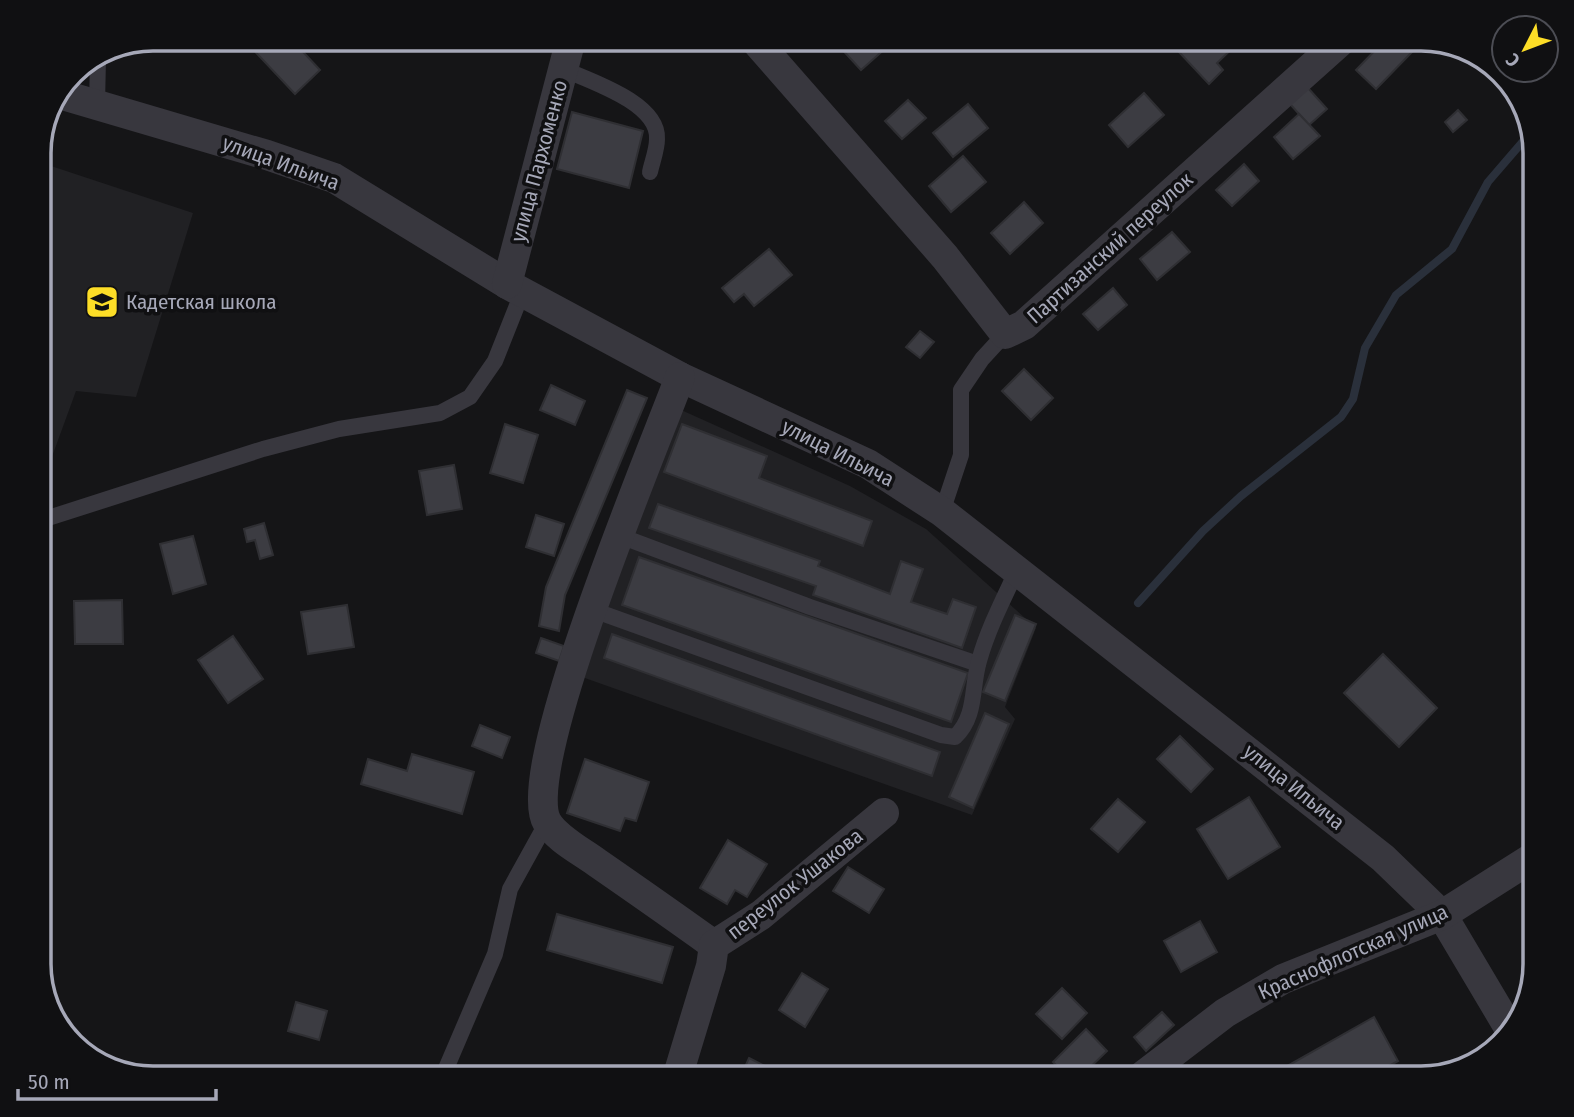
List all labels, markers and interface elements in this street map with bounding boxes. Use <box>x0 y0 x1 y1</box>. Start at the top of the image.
north arrow <box>1490 14 1560 84</box>
text: С <box>1501 49 1525 71</box>
street label: улица Пархоменко <box>505 77 573 245</box>
street label: улица Ильича <box>219 130 343 196</box>
street label: Партизанский переулок <box>1022 167 1198 329</box>
school or university icon: Кадетская школа <box>83 283 121 321</box>
place label: Кадетская школа <box>126 289 277 315</box>
street label: улица Ильича <box>777 414 899 492</box>
street label: улица Ильича <box>1238 738 1350 836</box>
street label: переулок Ушакова <box>722 823 868 945</box>
street label: Краснофлотская улица <box>1254 898 1452 1006</box>
scale bar <box>18 1058 215 1102</box>
text: 50 m <box>28 1069 70 1095</box>

